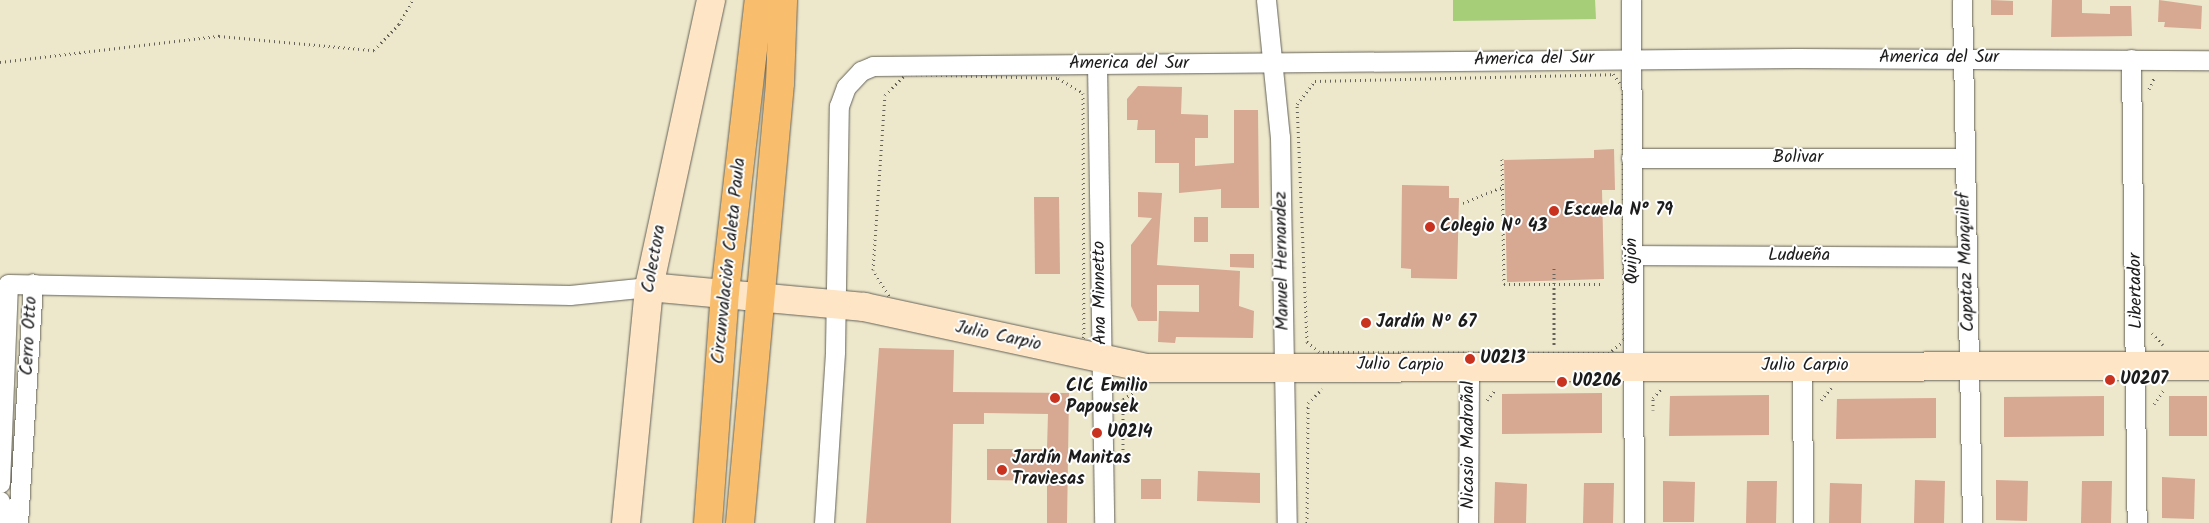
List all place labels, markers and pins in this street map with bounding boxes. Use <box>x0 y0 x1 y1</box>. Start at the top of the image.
place label: Escuela N° 79 <box>1564 200 1673 222</box>
marker: Escuela N° 79 <box>1548 205 1560 217</box>
place label: Colegio Nº 43 <box>1440 216 1547 238</box>
marker: Colegio Nº 43 <box>1424 221 1436 233</box>
place label: Jardín Nº 67 <box>1376 312 1476 334</box>
marker: Jardín Nº 67 <box>1360 317 1372 329</box>
place label: U0213 <box>1480 348 1526 370</box>
marker: U0213 <box>1464 353 1476 365</box>
place label: U0207 <box>2120 369 2168 391</box>
place label: U0206 <box>1572 371 1621 393</box>
marker: U0207 <box>2104 374 2116 386</box>
marker: U0206 <box>1556 376 1568 388</box>
place label: CIC Emilio Papousek <box>1066 377 1148 419</box>
marker: CIC Emilio Papousek <box>1048 391 1062 405</box>
place label: U0214 <box>1107 422 1153 444</box>
marker: U0214 <box>1091 427 1103 439</box>
place label: Jardín Manitas Traviesas <box>1012 449 1131 492</box>
marker: Jardín Manitas Traviesas <box>996 464 1008 476</box>

